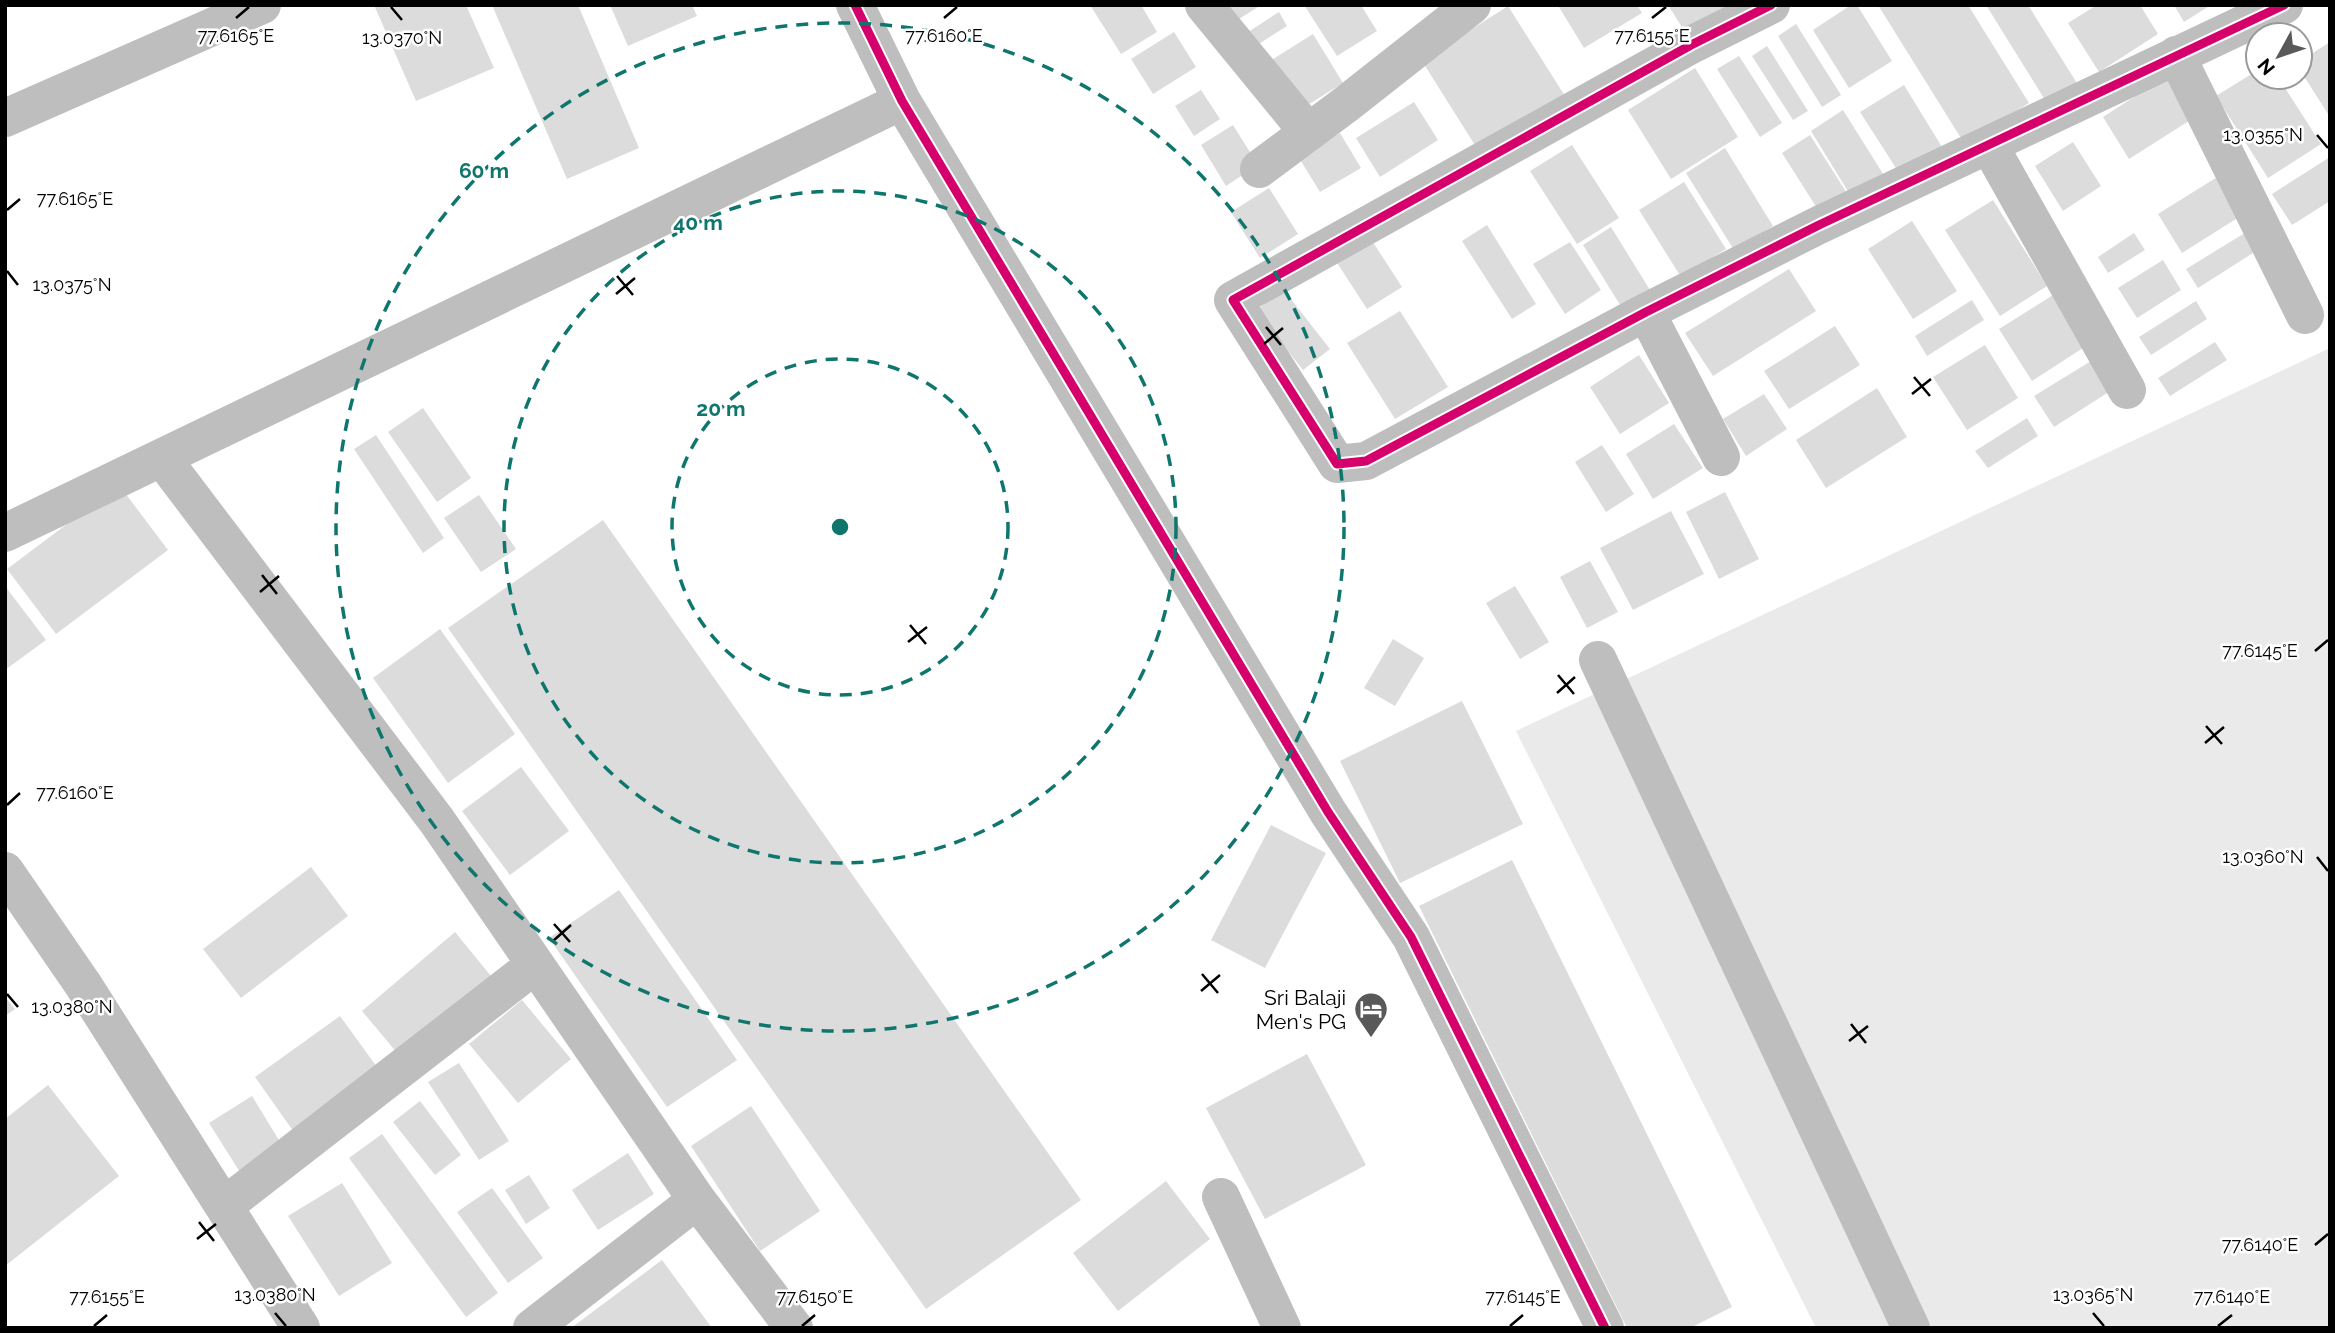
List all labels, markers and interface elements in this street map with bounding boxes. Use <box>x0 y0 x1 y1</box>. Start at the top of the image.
north arrow <box>2244 21 2314 91</box>
text: 77.6165°E <box>198 25 274 46</box>
text: 77.6160°E <box>905 25 983 46</box>
text: 77.6155°E <box>1614 25 1690 46</box>
text: 13.0370°N <box>362 27 442 48</box>
text: N <box>2253 54 2279 80</box>
text: 13.0355°N <box>2223 124 2303 145</box>
text: 60 m <box>459 158 509 183</box>
text: 77.6165°E <box>37 188 113 209</box>
text: 40 m <box>673 210 723 235</box>
text: 13.0375°N <box>32 274 112 295</box>
text: 20 m <box>696 396 746 421</box>
centre of rings <box>828 515 852 539</box>
text: 77.6145°E <box>2222 640 2298 661</box>
text: 77.6160°E <box>36 782 114 803</box>
text: 13.0360°N <box>2222 846 2304 867</box>
place label: Sri Balaji Men's PG <box>1256 985 1346 1034</box>
hotel icon: Sri Balaji Men's PG <box>1352 990 1390 1039</box>
text: 13.0380°N <box>31 996 113 1017</box>
text: 77.6140°E <box>2222 1234 2298 1255</box>
text: 13.0380°N <box>234 1284 316 1305</box>
text: 13.0365°N <box>2053 1284 2133 1305</box>
text: 77.6155°E <box>69 1286 145 1307</box>
text: 77.6150°E <box>777 1286 853 1307</box>
text: 77.6145°E <box>1485 1286 1561 1307</box>
text: 77.6140°E <box>2194 1286 2270 1307</box>

